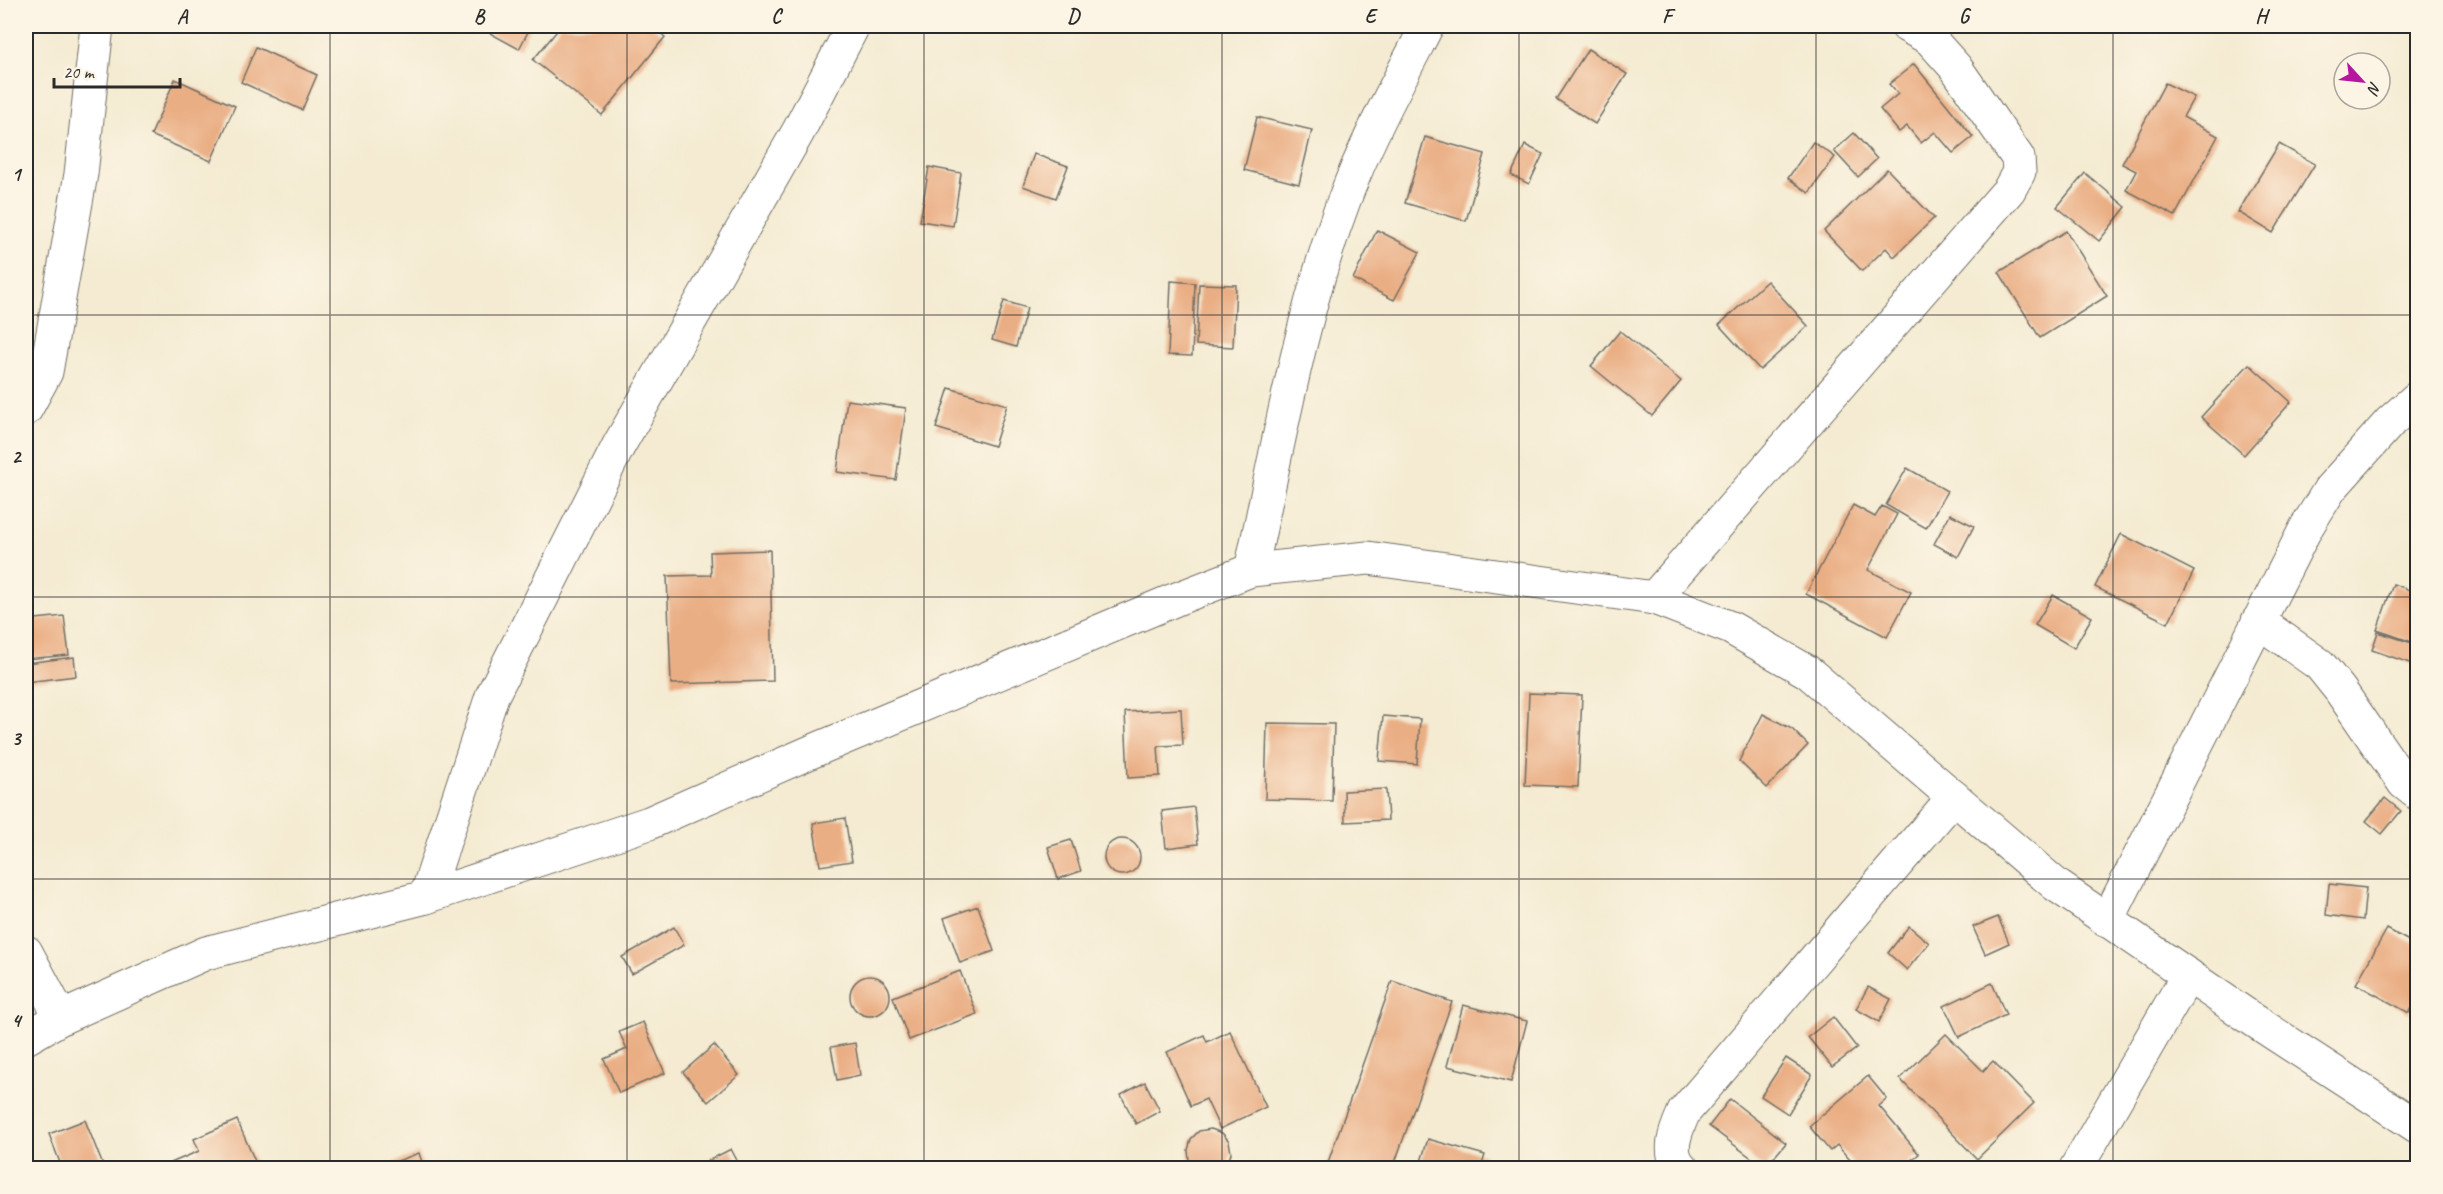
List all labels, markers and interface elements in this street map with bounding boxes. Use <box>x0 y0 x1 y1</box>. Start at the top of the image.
text: A <box>177 4 189 29</box>
text: B <box>474 4 486 29</box>
text: C <box>771 4 783 29</box>
text: D <box>1067 4 1081 29</box>
text: E <box>1365 4 1379 29</box>
text: F <box>1662 4 1676 29</box>
text: G <box>1959 4 1972 29</box>
text: H <box>2255 4 2270 29</box>
scale bar <box>54 51 180 89</box>
north arrow <box>2332 51 2392 111</box>
text: 20 m <box>63 61 96 83</box>
text: N <box>2362 78 2386 99</box>
text: 1 <box>12 162 23 187</box>
text: 2 <box>12 444 23 469</box>
text: 3 <box>12 726 23 751</box>
text: 4 <box>12 1008 24 1033</box>

